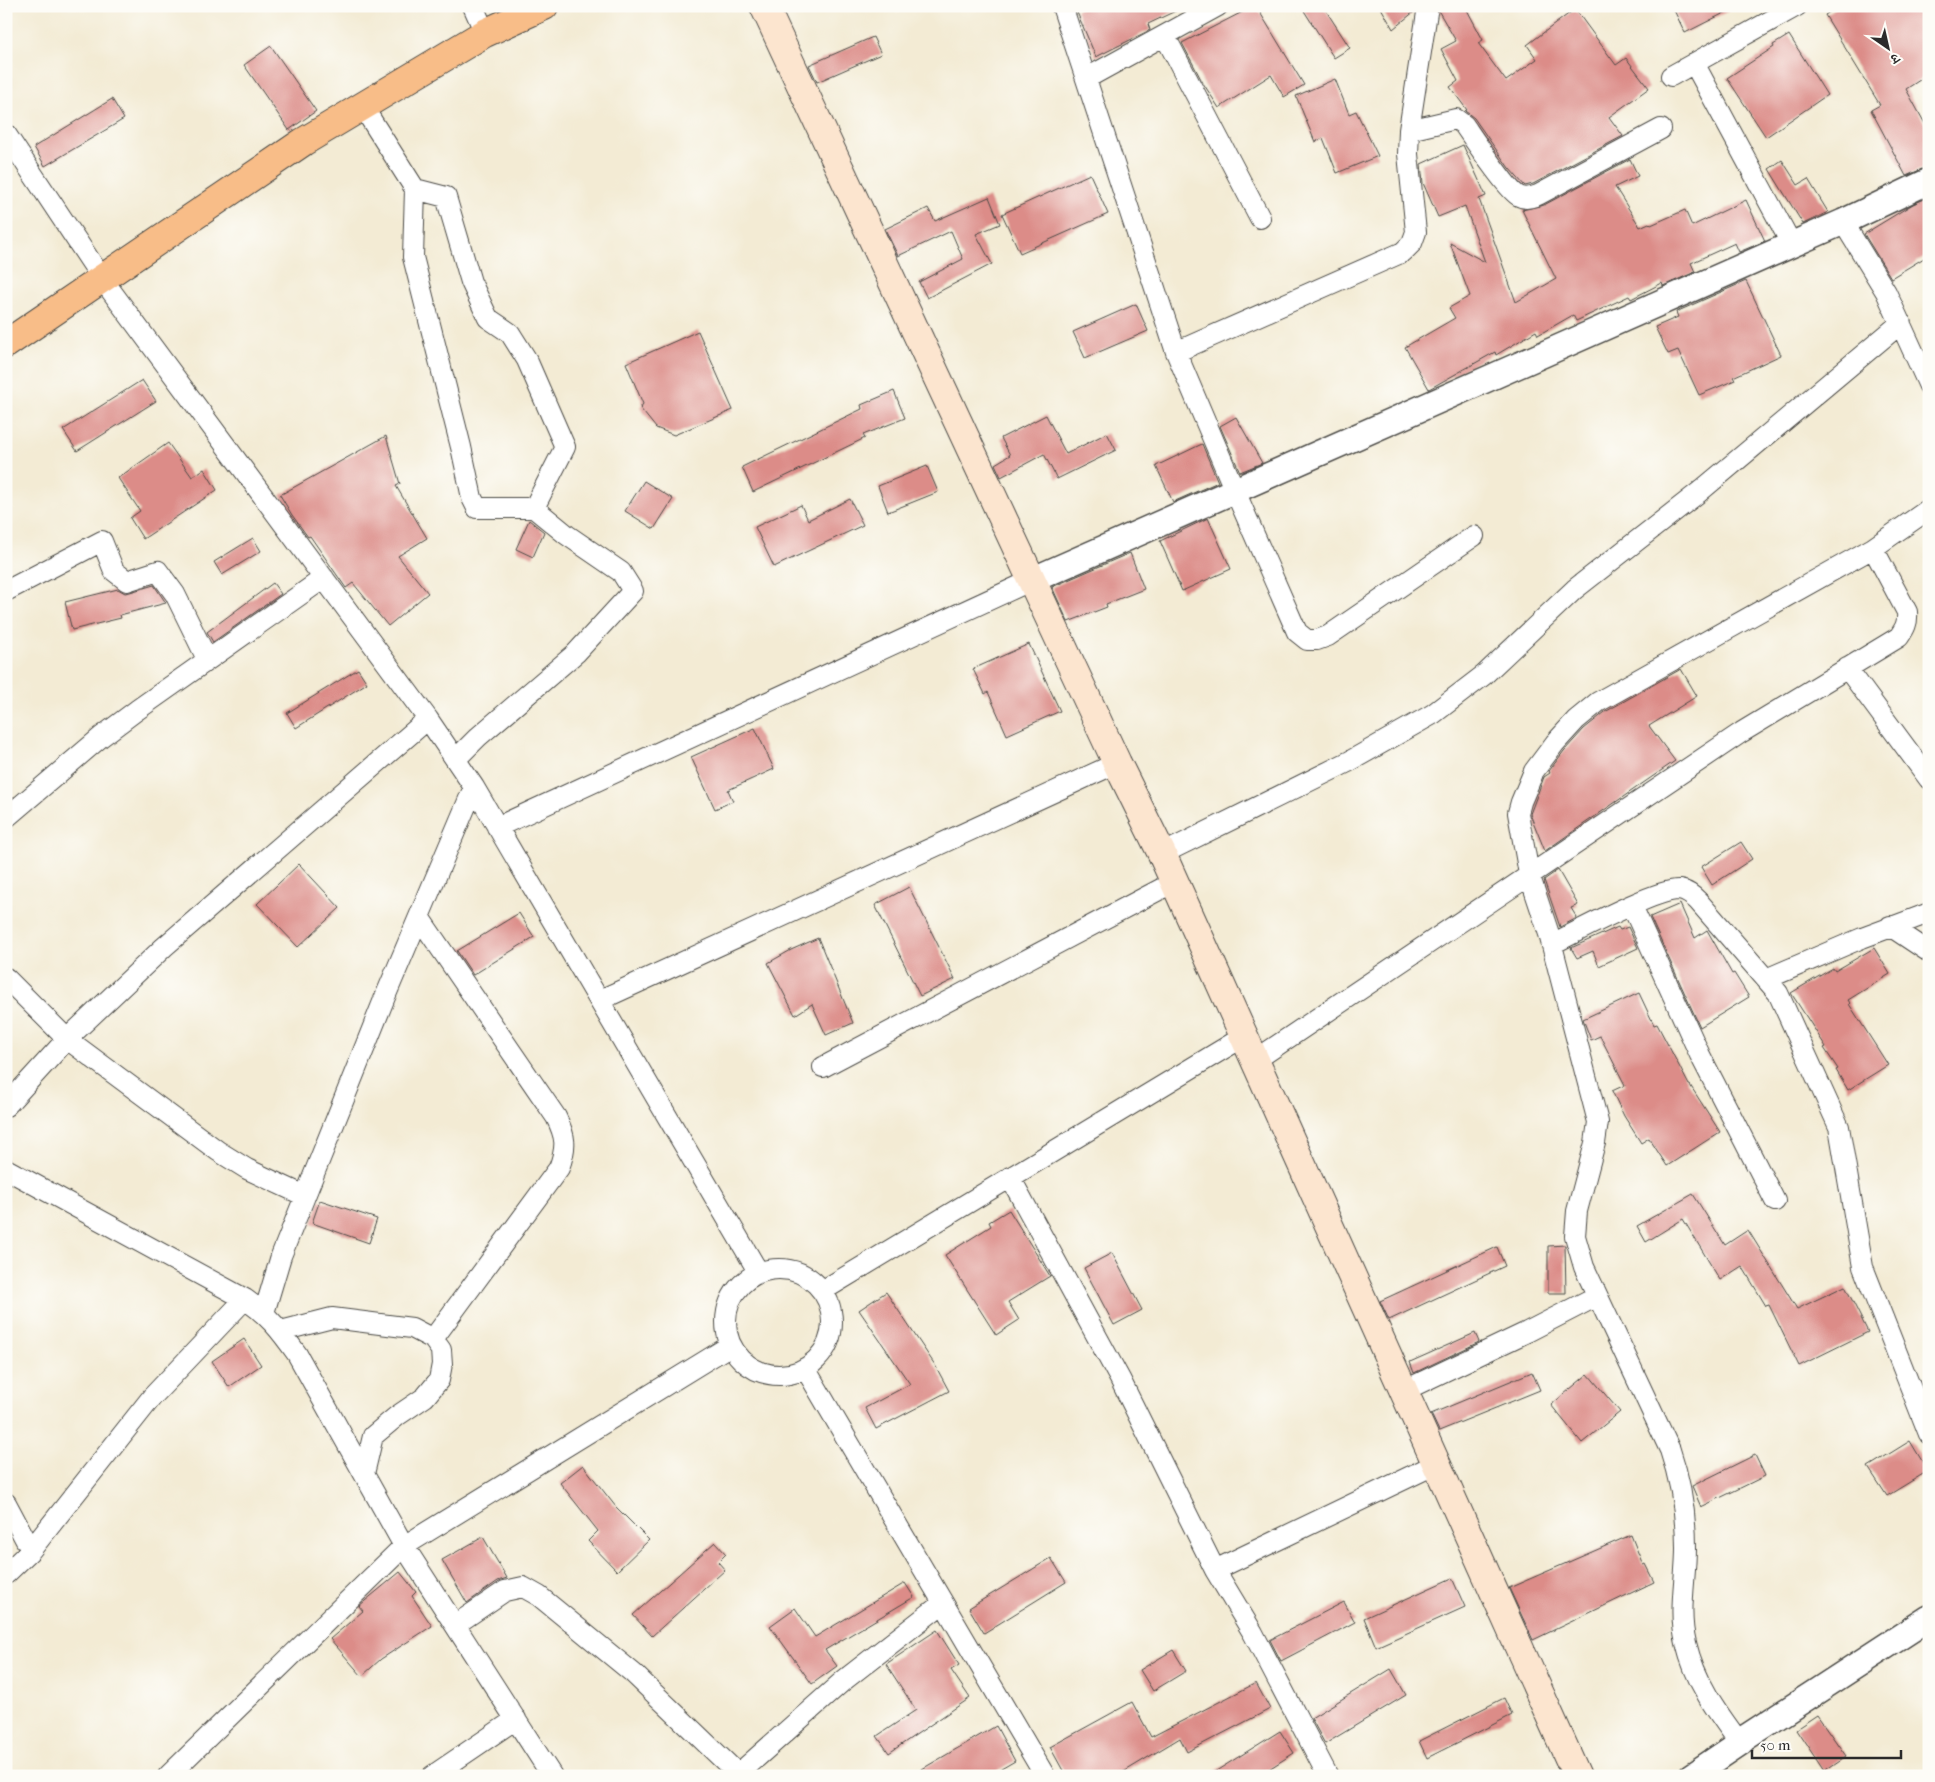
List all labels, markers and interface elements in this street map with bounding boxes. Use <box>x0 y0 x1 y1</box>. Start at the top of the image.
north arrow <box>1862 22 1912 72</box>
text: उ <box>1887 49 1904 68</box>
scale bar <box>1752 1727 1901 1759</box>
text: 50 m <box>1760 1736 1791 1754</box>

